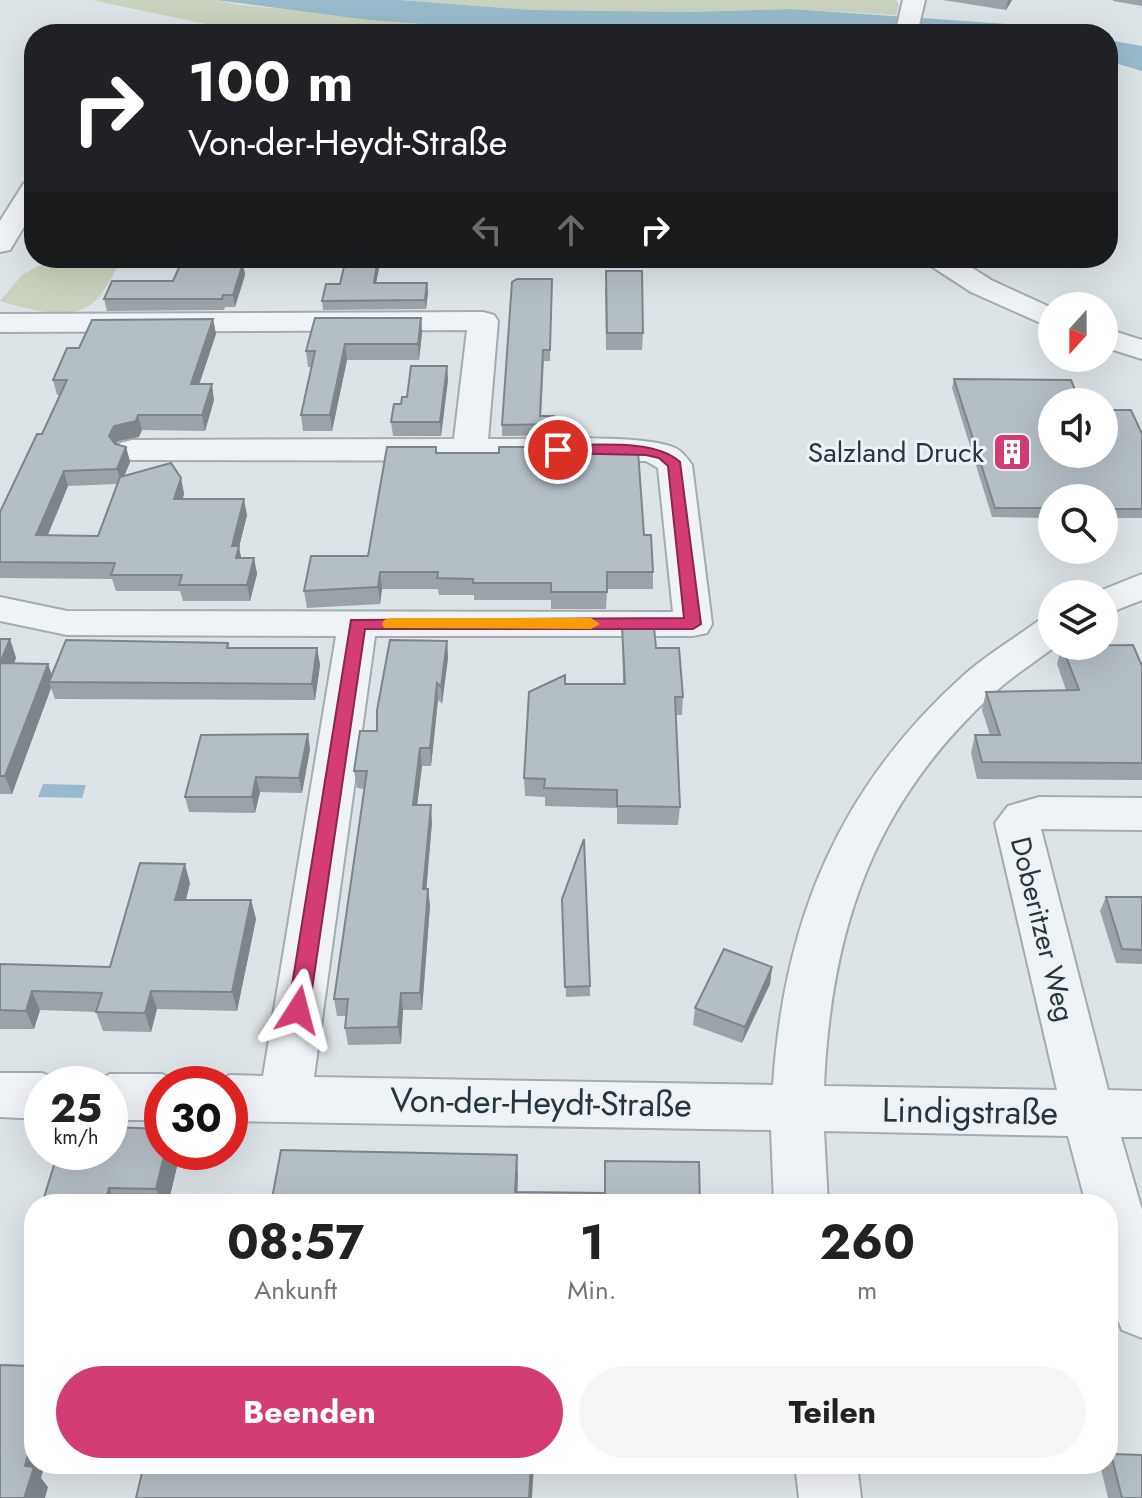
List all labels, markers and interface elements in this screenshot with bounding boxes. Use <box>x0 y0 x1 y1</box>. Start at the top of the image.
text: 100 m <box>188 41 353 122</box>
icon: right <box>56 56 160 160</box>
text: Von-der-Heydt-Straße <box>188 116 507 168</box>
icon: left <box>465 208 509 252</box>
icon: ahead <box>549 208 593 252</box>
icon: right <box>633 208 677 252</box>
north arrow <box>1038 292 1118 372</box>
map controls <box>1038 292 1118 660</box>
button: sound <box>1038 388 1118 468</box>
pin <box>524 416 592 484</box>
icon: arrive <box>536 428 580 472</box>
building icon: Salzland Druck <box>991 431 1033 473</box>
place label: Salzland Druck <box>808 432 985 473</box>
button: search <box>1038 484 1118 564</box>
button: layers <box>1038 580 1118 660</box>
street label: Doberitzer Weg <box>1000 832 1085 1026</box>
position arrow <box>256 968 340 1052</box>
speed limit sign: 30 <box>144 1066 248 1170</box>
street label: Von-der-Heydt-Straße <box>390 1075 692 1130</box>
text: 25 <box>50 1079 102 1137</box>
street label: Lindigstraße <box>881 1085 1059 1138</box>
text: km/h <box>53 1123 99 1152</box>
text: 08:57 <box>227 1208 364 1277</box>
text: 1 <box>580 1208 604 1277</box>
text: 260 <box>820 1208 915 1277</box>
text: Ankunft <box>254 1271 337 1309</box>
text: Min. <box>567 1271 617 1309</box>
text: m <box>857 1271 877 1309</box>
button: Beenden <box>56 1366 563 1458</box>
button: Teilen <box>579 1366 1086 1458</box>

